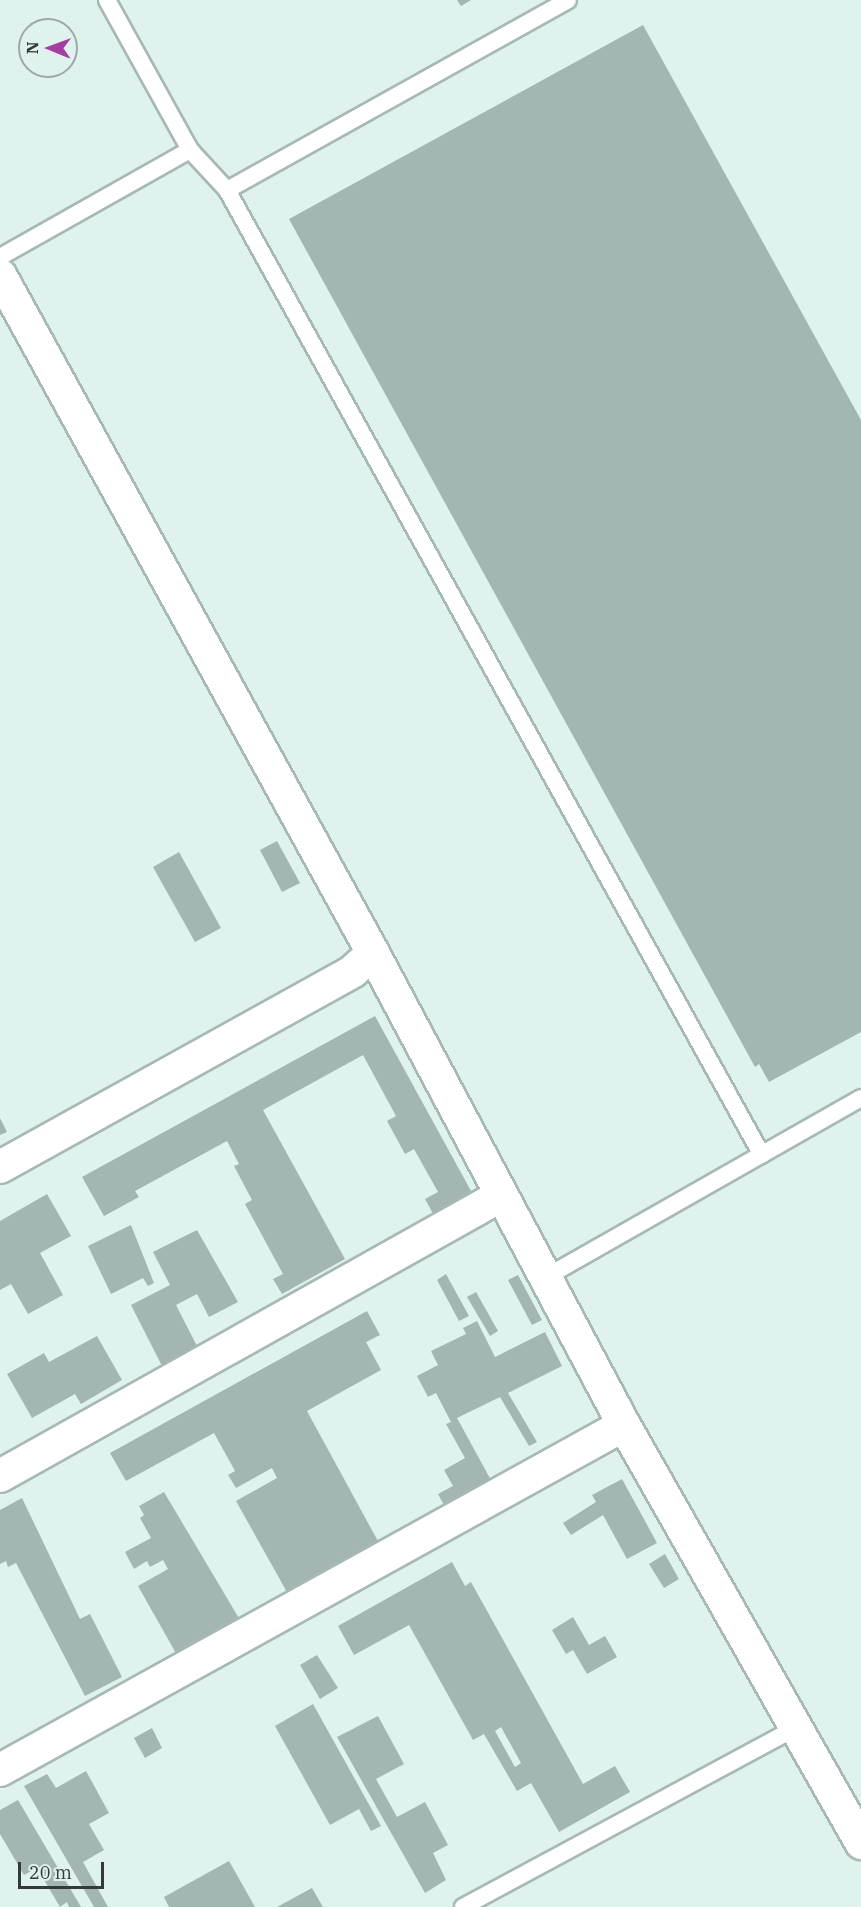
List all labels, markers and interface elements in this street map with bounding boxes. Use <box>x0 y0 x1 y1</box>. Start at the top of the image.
north arrow <box>18 18 78 78</box>
text: N <box>22 41 42 54</box>
scale bar <box>21 1850 106 1888</box>
text: 20 m <box>29 1861 72 1884</box>

